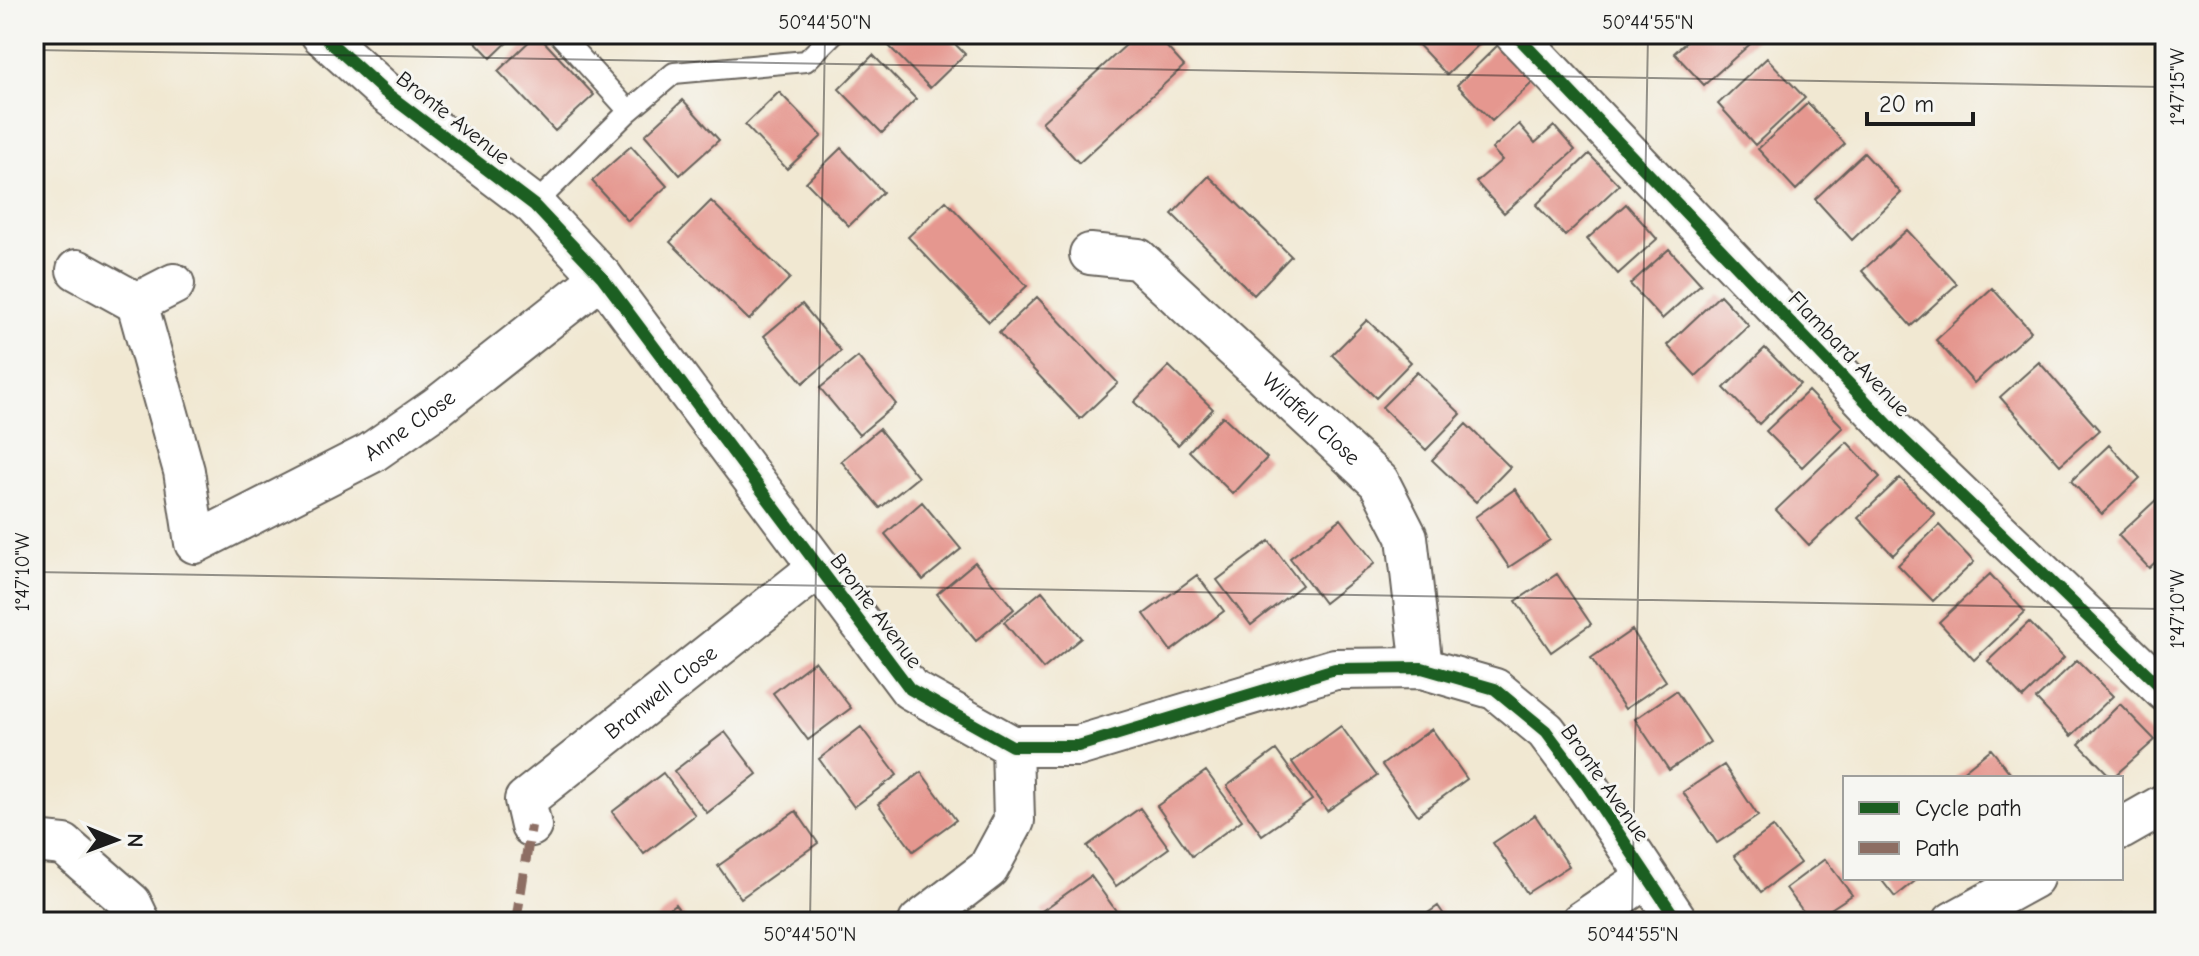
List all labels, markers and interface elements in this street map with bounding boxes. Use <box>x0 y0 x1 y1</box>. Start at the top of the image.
text: 50°44'50"N <box>779 11 871 34</box>
text: 50°44'55"N <box>1602 11 1694 34</box>
text: 1°47'15"W <box>2166 48 2189 126</box>
street label: Bronte Avenue <box>391 66 515 170</box>
scale bar <box>1867 76 1973 126</box>
text: 20 m <box>1879 90 1934 118</box>
street label: Flambard Avenue <box>1783 286 1915 422</box>
street label: Wildfell Close <box>1257 367 1365 471</box>
street label: Anne Close <box>359 385 461 467</box>
text: 1°47'10"W <box>11 532 34 611</box>
street label: Bronte Avenue <box>824 549 928 673</box>
text: 1°47'10"W <box>2166 569 2189 648</box>
street label: Branwell Close <box>599 640 722 745</box>
street label: Bronte Avenue <box>1555 720 1655 846</box>
legend <box>1843 776 2123 880</box>
text: Cycle path <box>1915 794 2022 822</box>
north arrow <box>76 800 156 880</box>
text: N <box>122 833 148 848</box>
text: Path <box>1915 834 1960 862</box>
text: 50°44'50"N <box>764 923 856 946</box>
text: 50°44'55"N <box>1587 923 1679 946</box>

